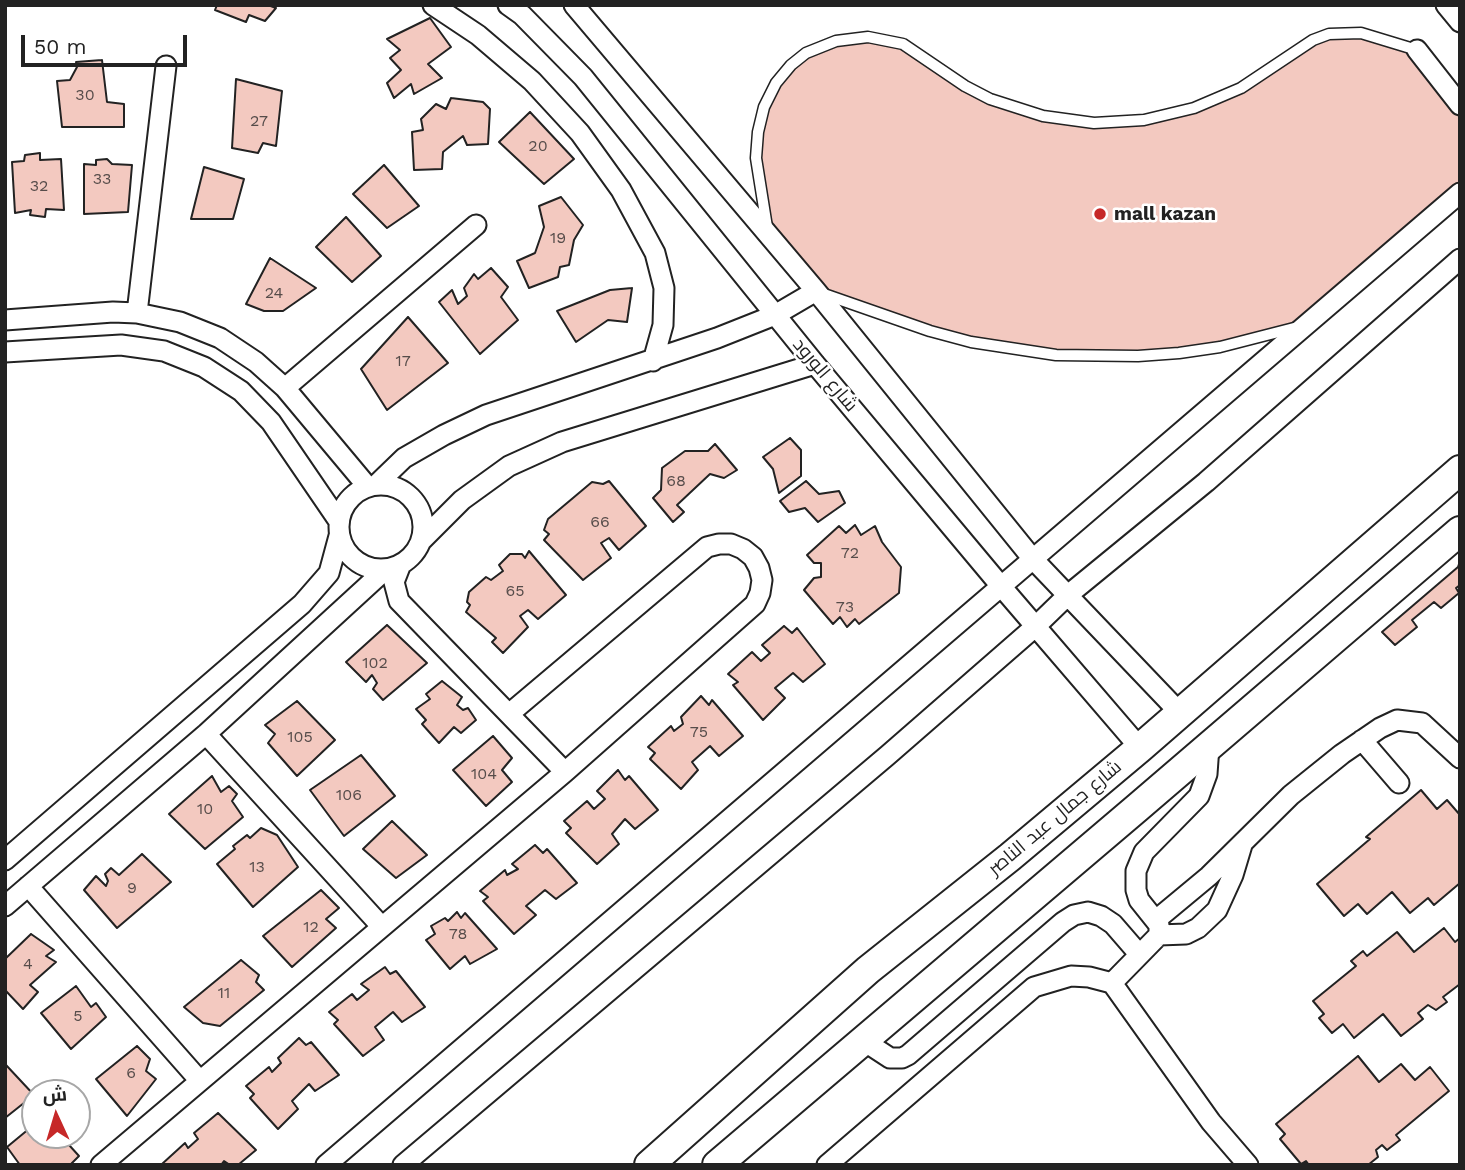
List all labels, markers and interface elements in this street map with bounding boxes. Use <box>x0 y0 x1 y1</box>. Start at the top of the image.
scale bar <box>24 21 191 65</box>
text: 50 m <box>34 34 86 59</box>
house number: 30 <box>75 85 95 105</box>
house number: 27 <box>250 111 268 131</box>
house number: 20 <box>528 136 548 156</box>
house number: 33 <box>93 169 111 189</box>
house number: 32 <box>30 176 48 196</box>
place label: mall kazan <box>1114 203 1216 225</box>
marker: mall kazan <box>1092 206 1108 222</box>
house number: 19 <box>550 228 566 248</box>
house number: 24 <box>265 283 283 303</box>
street label: شارع الورود <box>788 334 862 416</box>
house number: 17 <box>395 351 411 371</box>
house number: 68 <box>666 471 686 491</box>
house number: 66 <box>590 512 610 532</box>
house number: 72 <box>841 543 859 563</box>
house number: 65 <box>505 581 525 601</box>
house number: 73 <box>836 597 854 617</box>
house number: 102 <box>362 653 388 673</box>
house number: 75 <box>690 722 708 742</box>
house number: 105 <box>287 727 313 747</box>
street label: شارع جمال عبد الناصر <box>984 756 1126 880</box>
house number: 104 <box>471 764 497 784</box>
house number: 106 <box>336 785 362 805</box>
house number: 10 <box>197 799 213 819</box>
house number: 13 <box>249 857 265 877</box>
house number: 9 <box>127 878 137 898</box>
house number: 12 <box>303 917 319 937</box>
house number: 78 <box>449 924 467 944</box>
house number: 4 <box>23 954 33 974</box>
house number: 11 <box>218 983 230 1003</box>
house number: 5 <box>73 1006 83 1026</box>
house number: 6 <box>126 1063 136 1083</box>
north arrow <box>21 1079 91 1149</box>
text: ش <box>42 1082 68 1107</box>

